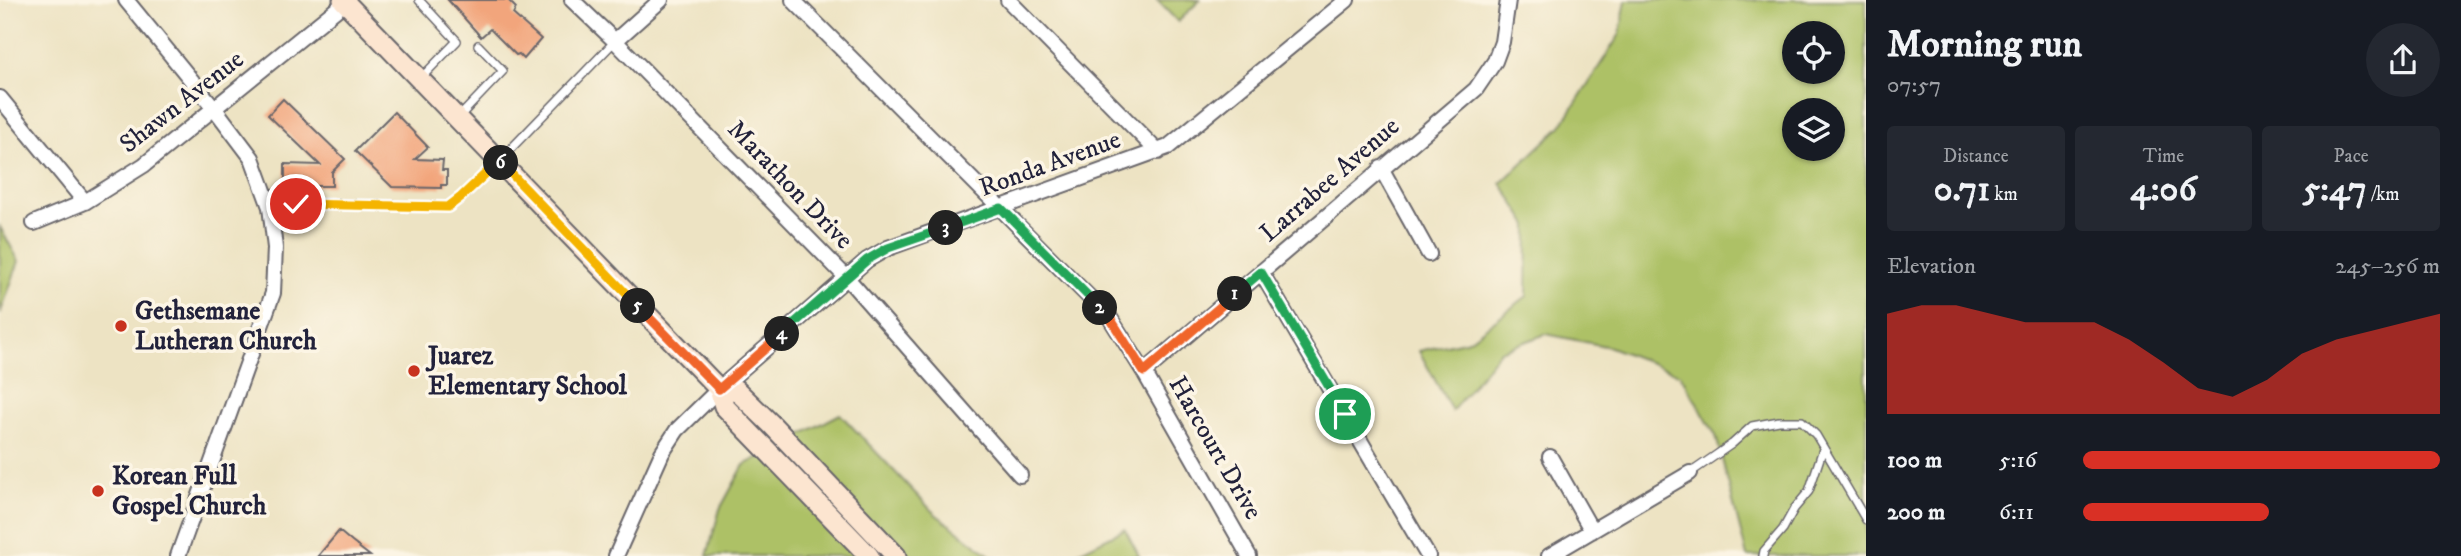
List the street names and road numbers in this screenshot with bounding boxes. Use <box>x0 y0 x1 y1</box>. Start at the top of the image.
street label: Shawn Avenue <box>113 43 251 161</box>
street label: Larrabee Avenue <box>1253 110 1407 250</box>
street label: Marathon Drive <box>720 113 860 257</box>
street label: Ronda Avenue <box>975 123 1125 205</box>
street label: Harcourt Drive <box>1161 370 1269 526</box>

